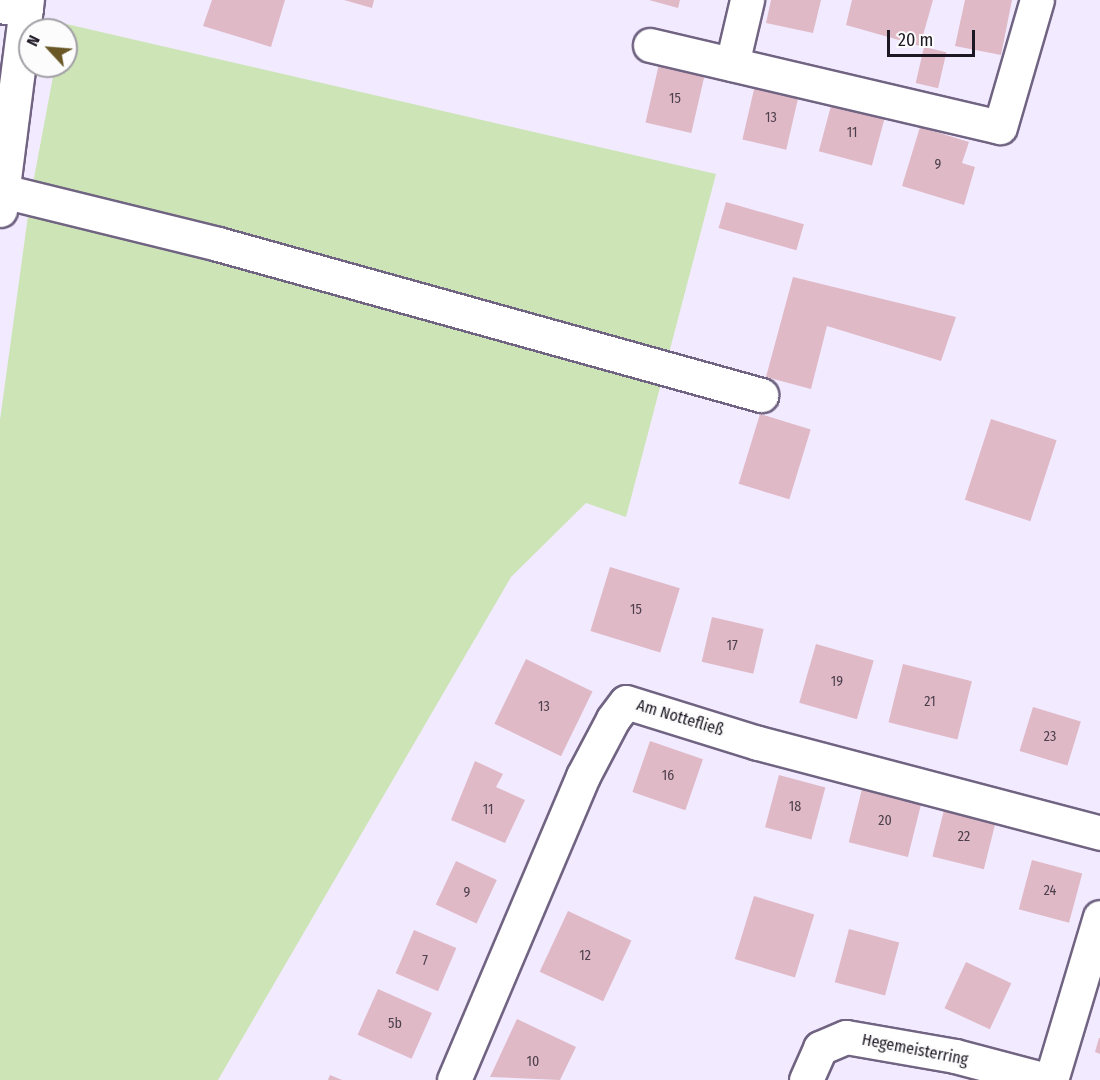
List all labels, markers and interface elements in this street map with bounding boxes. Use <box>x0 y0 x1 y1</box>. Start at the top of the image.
north arrow <box>18 18 78 78</box>
scale bar <box>890 18 978 56</box>
text: 20 m <box>898 29 933 51</box>
text: N <box>23 32 44 49</box>
house number: 15 <box>669 91 681 107</box>
house number: 13 <box>765 110 777 126</box>
house number: 11 <box>847 125 857 141</box>
house number: 9 <box>935 157 941 173</box>
house number: 15 <box>630 602 642 618</box>
house number: 17 <box>726 638 738 654</box>
house number: 19 <box>831 674 843 690</box>
house number: 21 <box>924 694 936 710</box>
street label: Am Nottefließ <box>634 696 726 740</box>
house number: 13 <box>538 699 550 715</box>
house number: 23 <box>1044 729 1056 745</box>
house number: 16 <box>662 768 674 784</box>
house number: 18 <box>789 799 801 815</box>
house number: 11 <box>483 802 493 818</box>
house number: 20 <box>878 813 892 829</box>
house number: 22 <box>958 829 970 845</box>
house number: 24 <box>1044 883 1056 899</box>
house number: 9 <box>464 885 470 901</box>
house number: 12 <box>579 948 591 964</box>
house number: 7 <box>422 953 428 969</box>
house number: 5b <box>388 1016 402 1032</box>
street label: Hegemeisterring <box>860 1030 970 1070</box>
house number: 10 <box>527 1054 539 1070</box>

